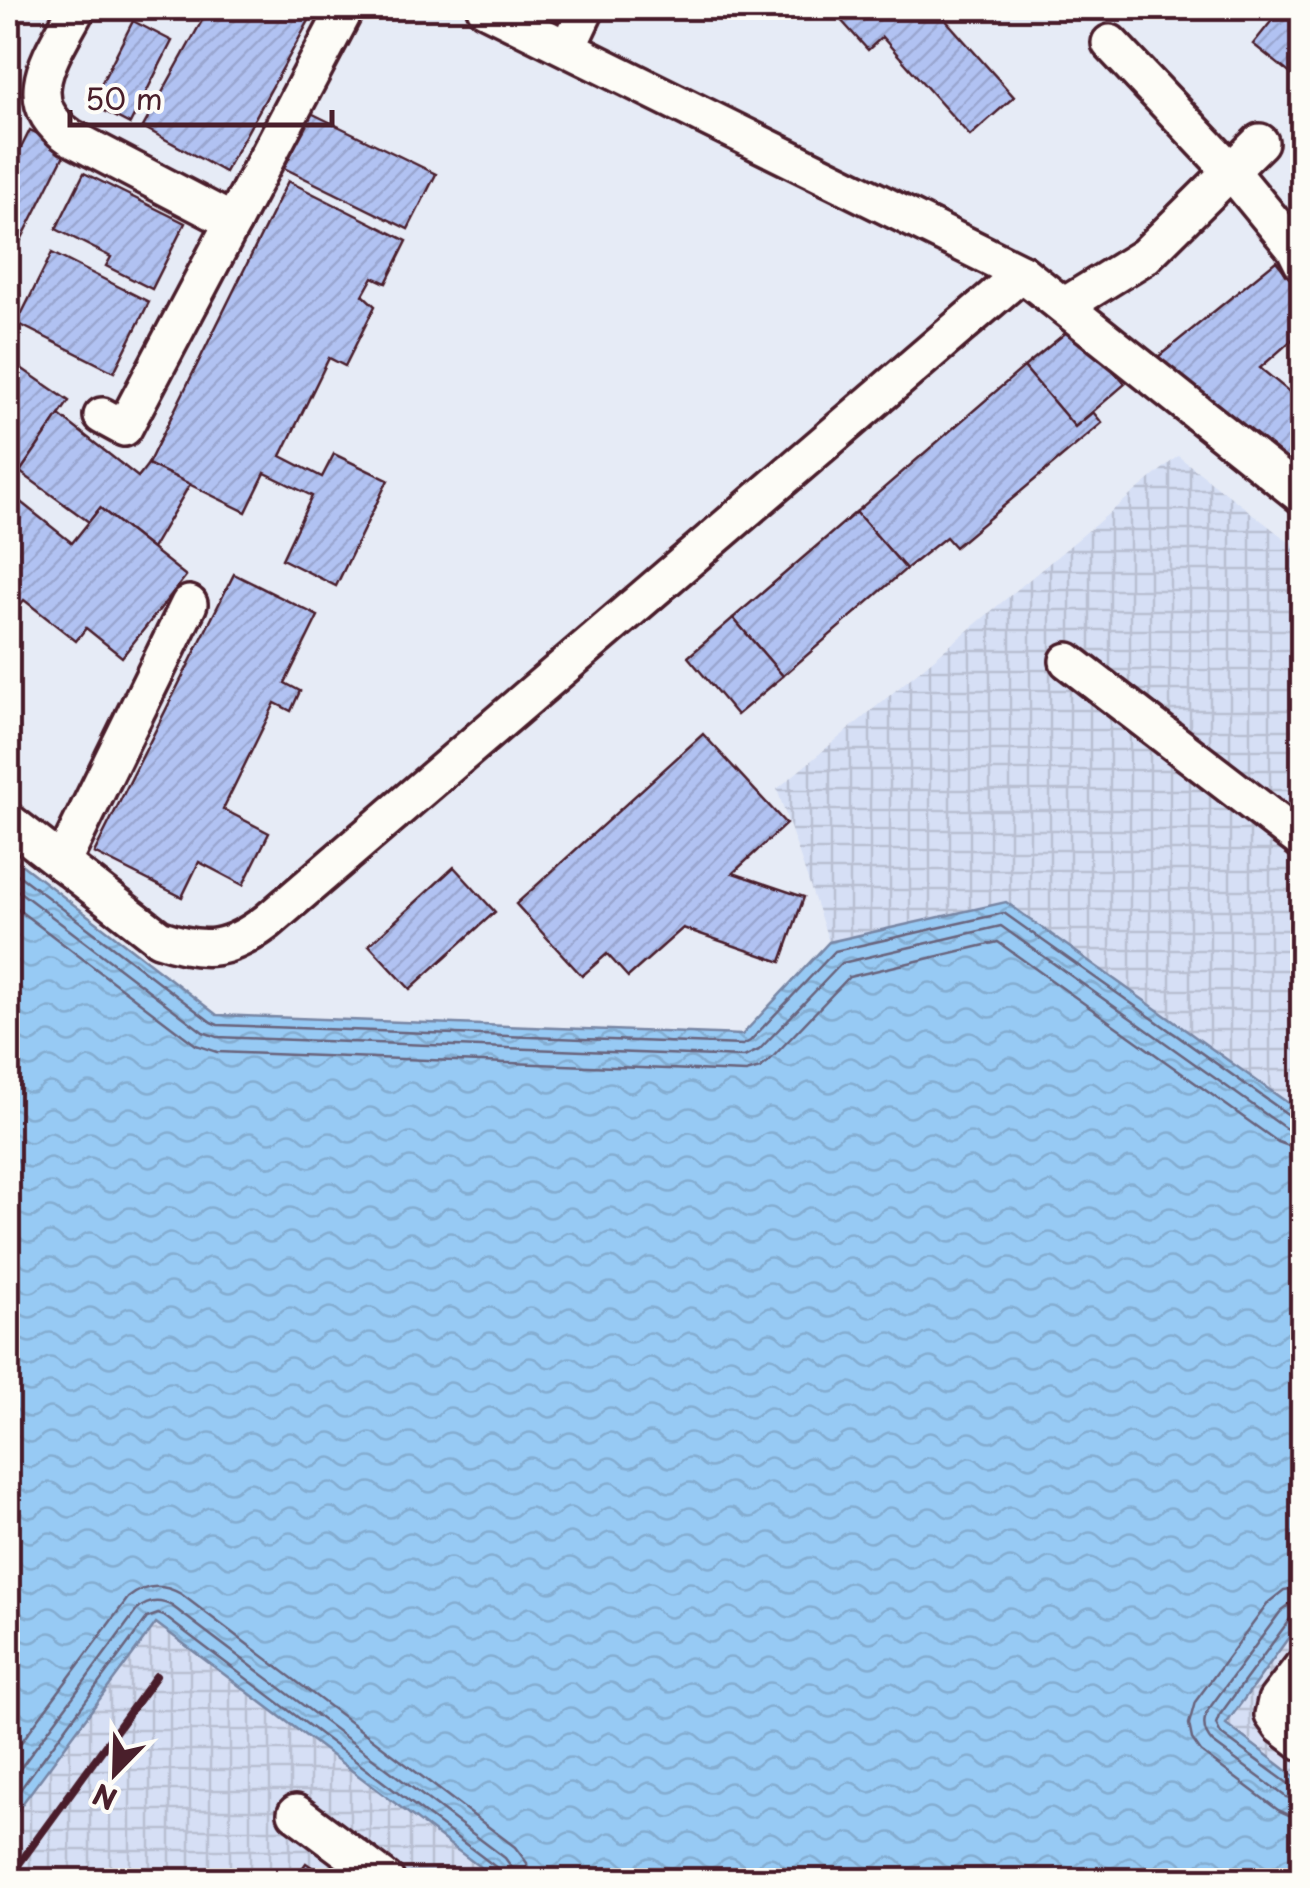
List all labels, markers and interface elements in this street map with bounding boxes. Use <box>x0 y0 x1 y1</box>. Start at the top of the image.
scale bar <box>70 65 332 127</box>
text: 50 m <box>85 75 163 120</box>
north arrow <box>65 1723 165 1823</box>
text: N <box>86 1773 123 1822</box>

